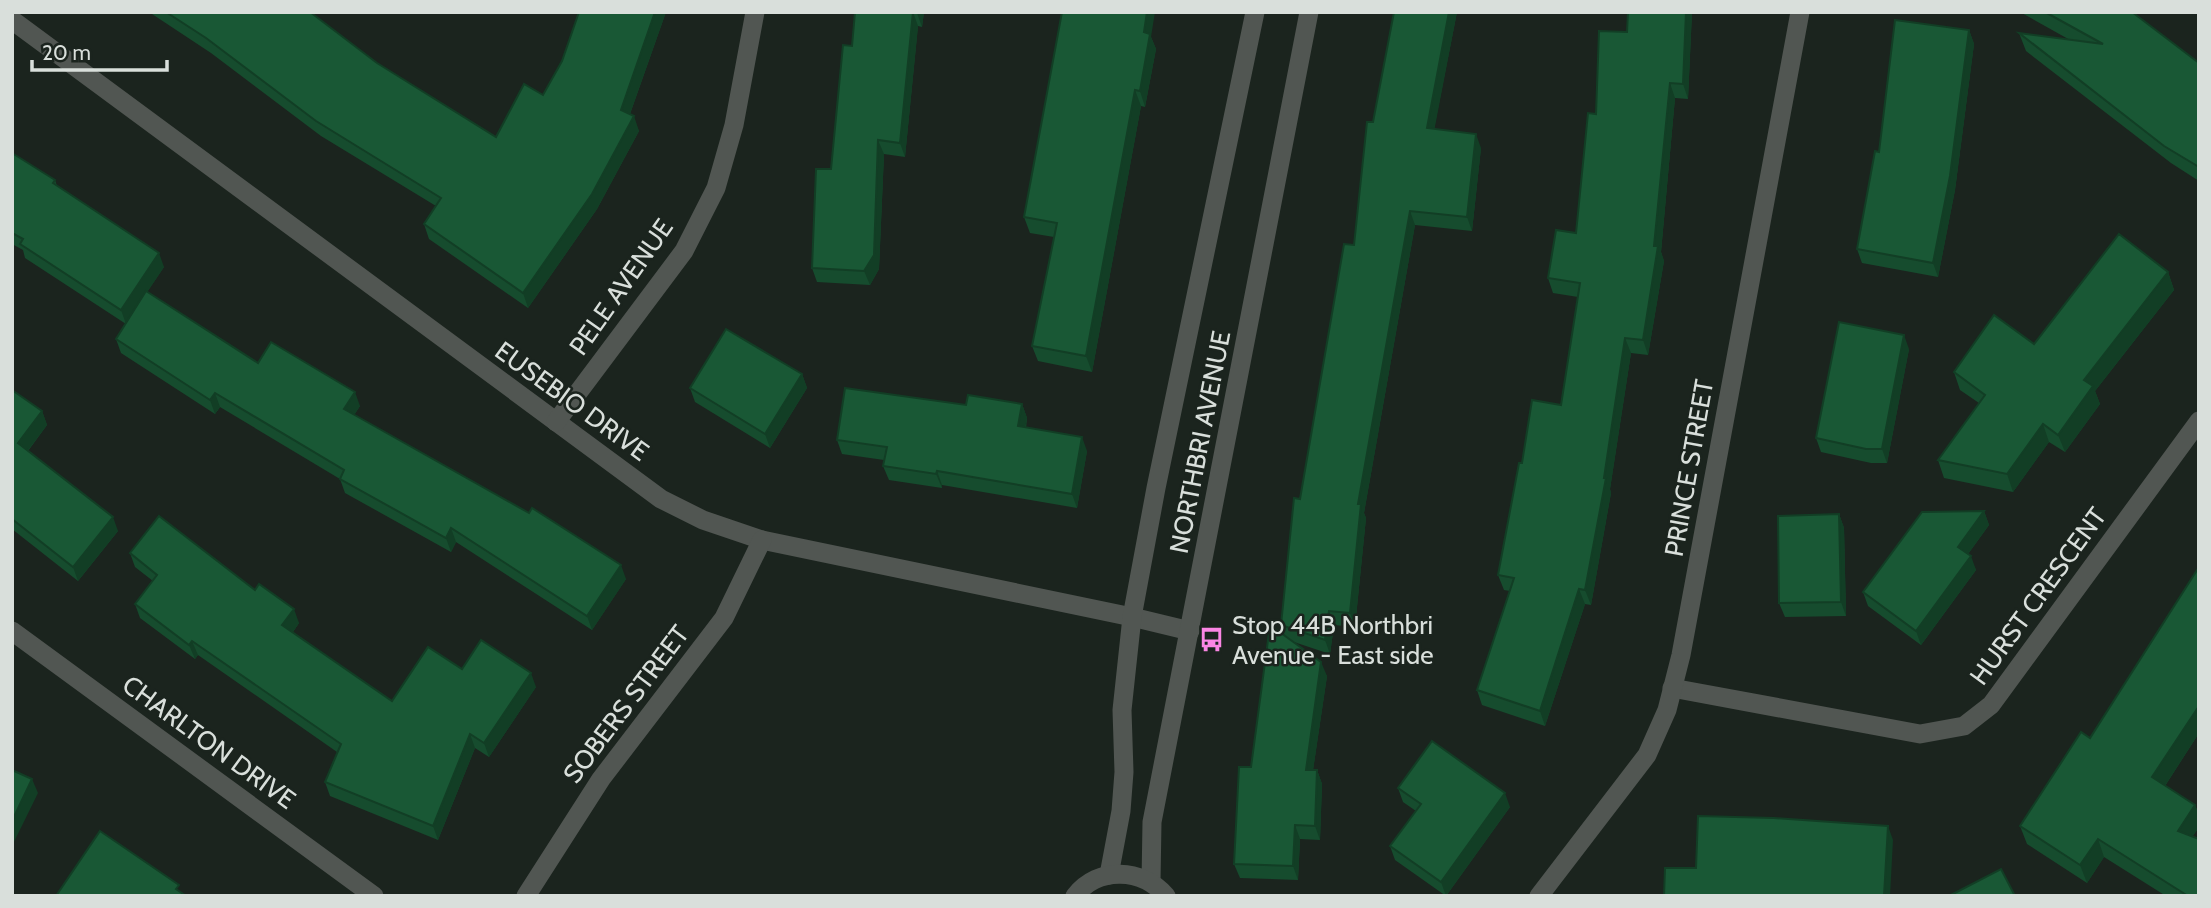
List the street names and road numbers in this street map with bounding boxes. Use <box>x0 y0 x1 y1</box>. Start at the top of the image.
street label: PELE AVENUE <box>562 213 680 361</box>
street label: NORTHBRI AVENUE <box>1163 328 1237 556</box>
street label: EUSEBIO DRIVE <box>489 334 655 468</box>
street label: PRINCE STREET <box>1658 377 1720 559</box>
street label: HURST CRESCENT <box>1963 501 2113 691</box>
street label: SOBERS STREET <box>556 619 696 789</box>
street label: CHARLTON DRIVE <box>116 668 302 816</box>

